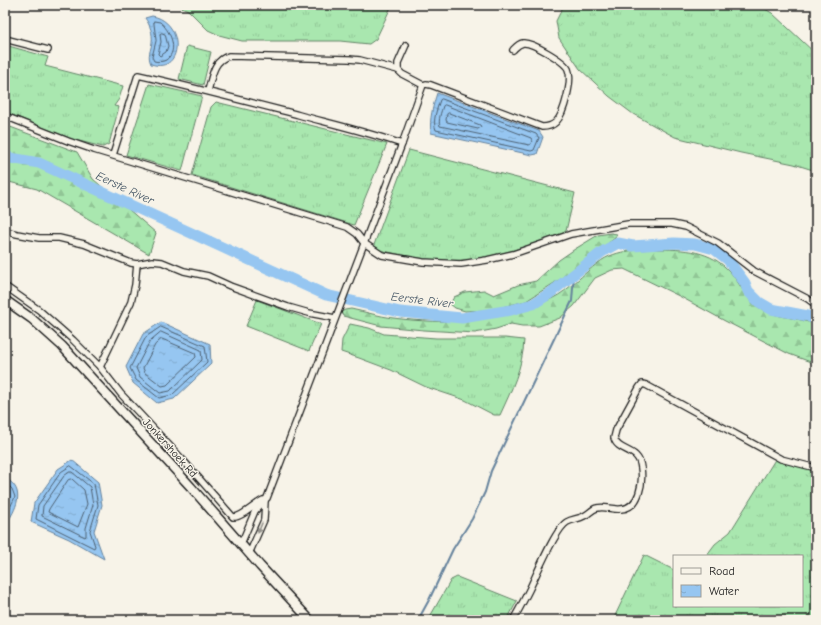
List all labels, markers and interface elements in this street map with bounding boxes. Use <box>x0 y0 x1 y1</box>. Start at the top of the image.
water label: Eerste River <box>94 168 157 208</box>
water label: Eerste River <box>390 289 455 311</box>
street label: Jonkershoek Rd <box>140 416 200 480</box>
one-way arrow <box>257 523 263 535</box>
legend <box>673 555 803 607</box>
text: Road <box>709 564 735 578</box>
text: Water <box>709 584 739 598</box>

